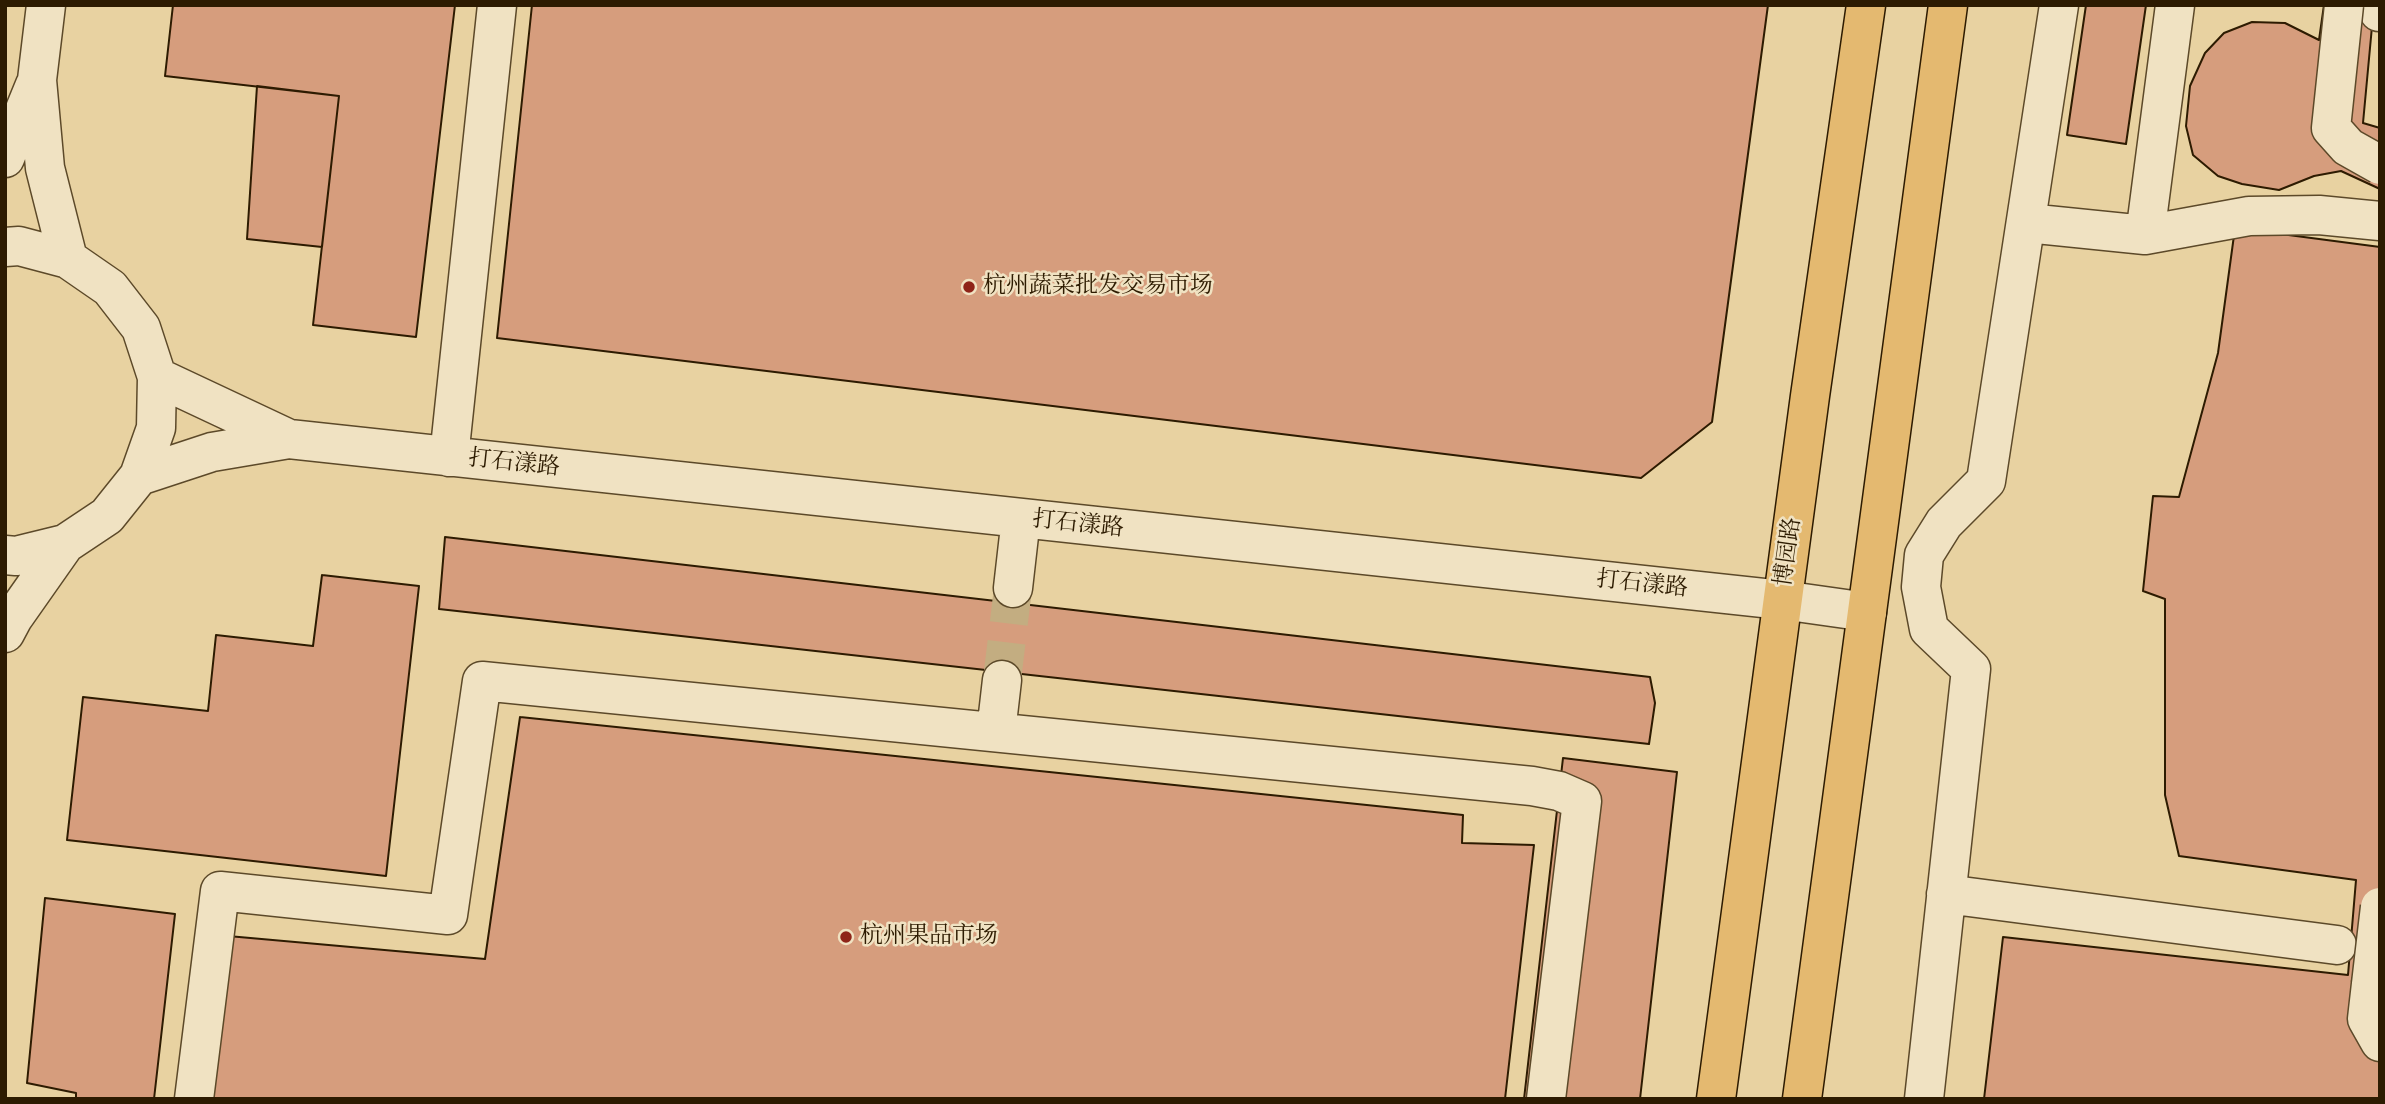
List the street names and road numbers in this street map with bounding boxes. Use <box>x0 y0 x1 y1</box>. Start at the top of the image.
street label: 打石漾路 <box>467 445 561 483</box>
street label: 打石漾路 <box>1031 506 1125 544</box>
street label: 博园路 <box>1771 516 1807 588</box>
street label: 打石漾路 <box>1595 566 1689 604</box>

